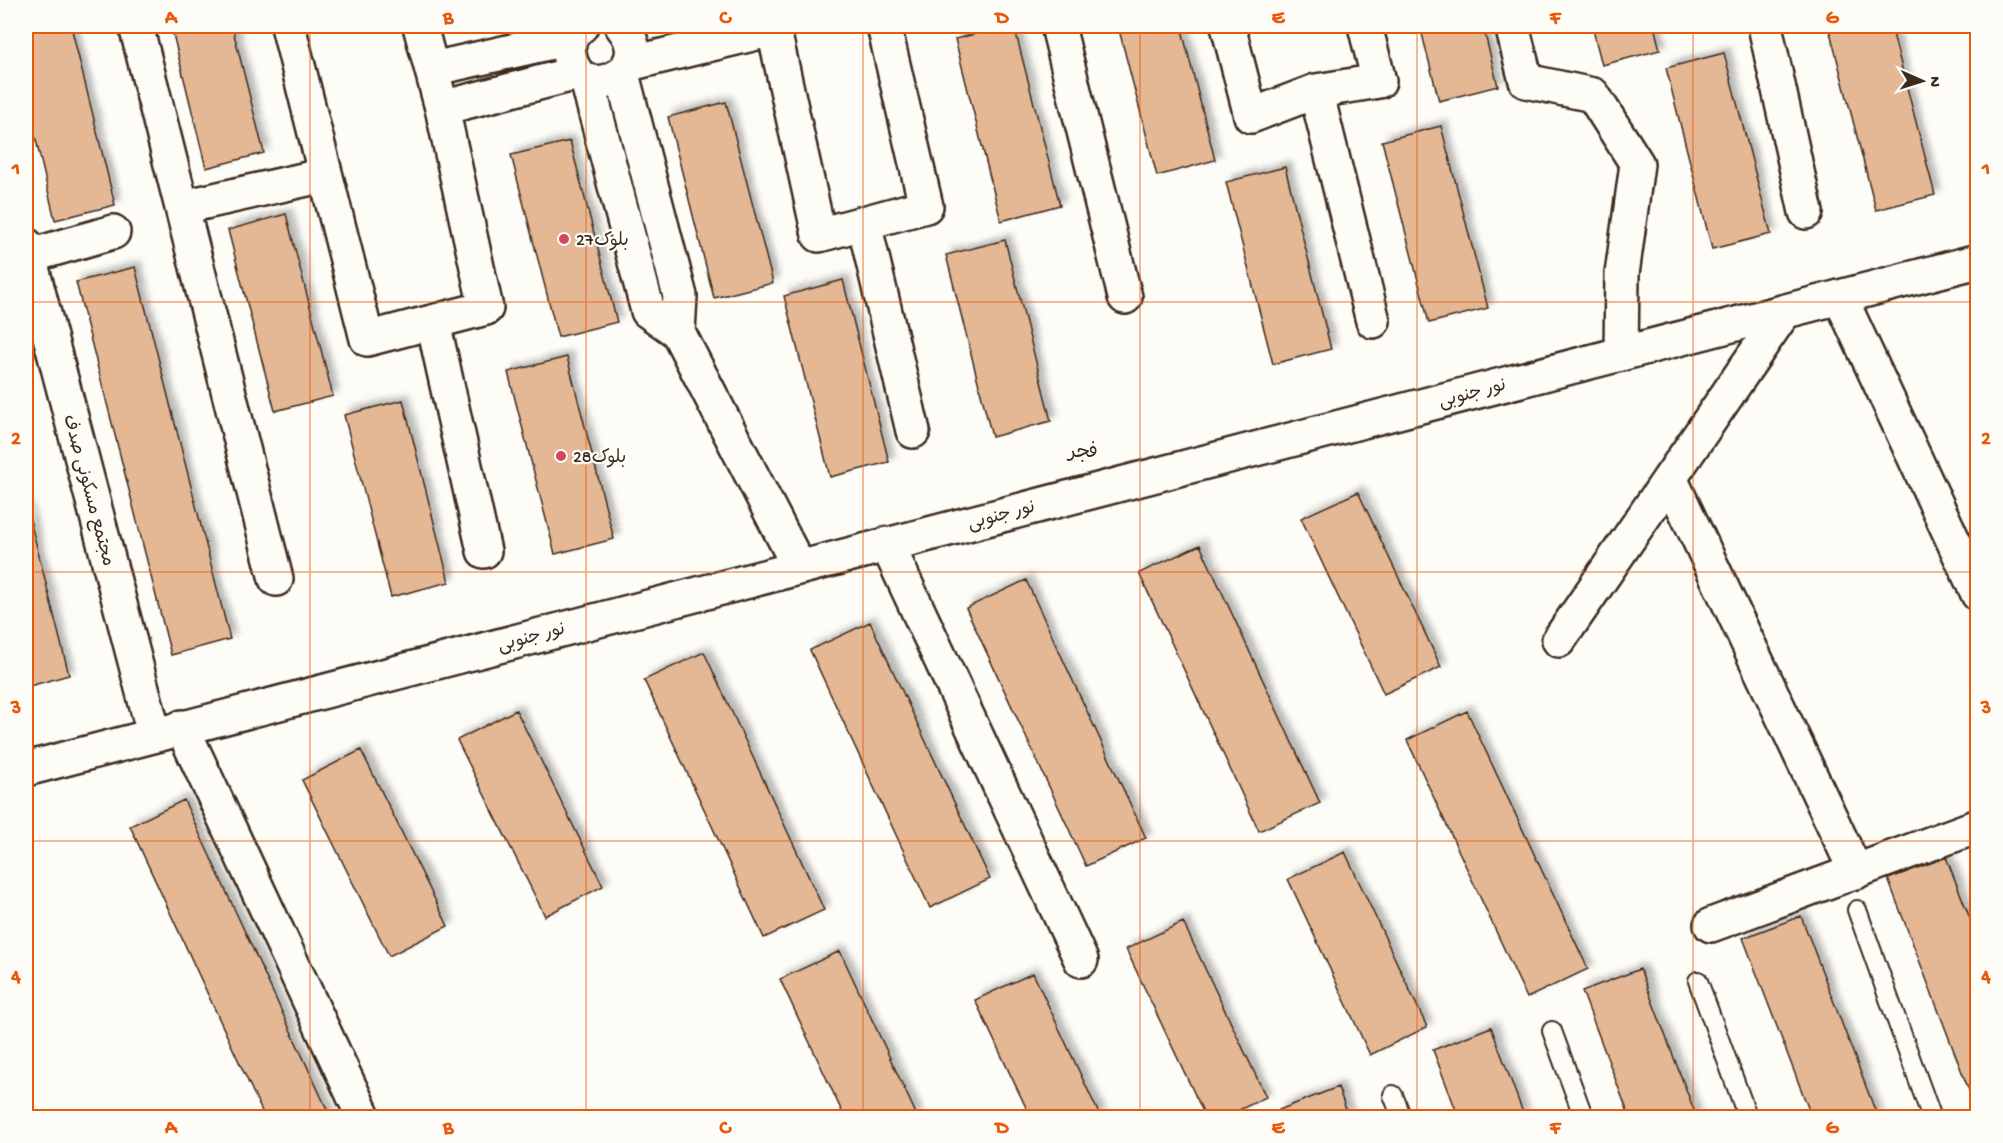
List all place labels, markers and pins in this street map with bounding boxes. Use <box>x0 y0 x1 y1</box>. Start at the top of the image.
place label: بلوک27 <box>576 231 629 252</box>
marker: بلوک27 <box>557 232 571 246</box>
place label: بلوک28 <box>573 448 626 469</box>
marker: بلوک28 <box>554 449 568 463</box>

